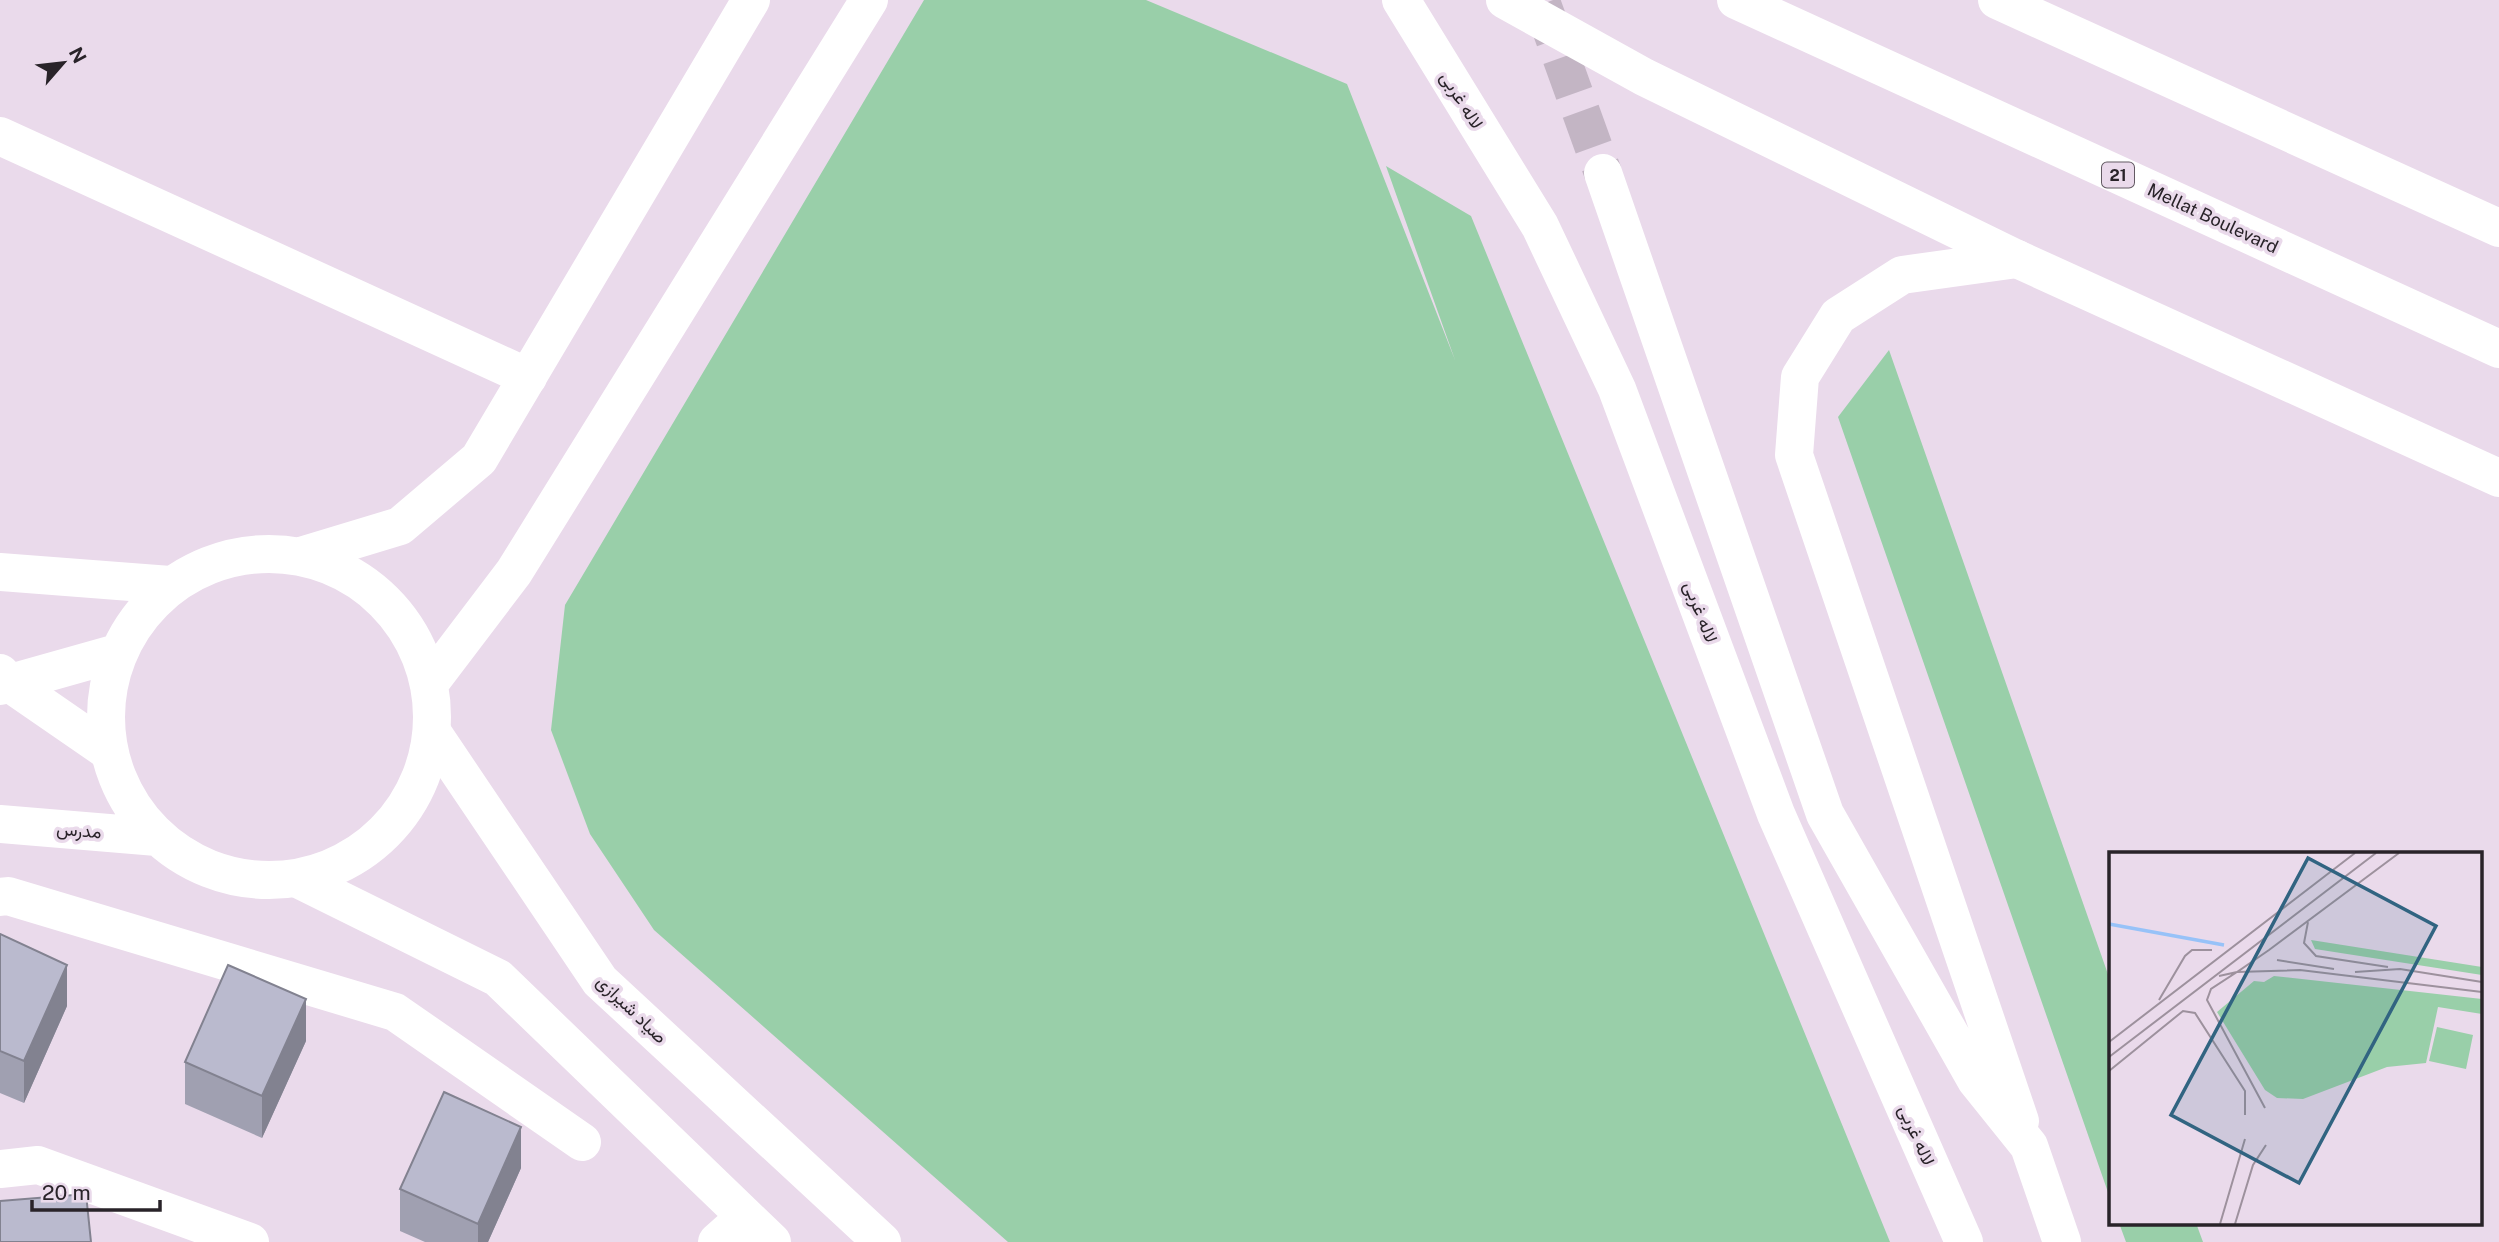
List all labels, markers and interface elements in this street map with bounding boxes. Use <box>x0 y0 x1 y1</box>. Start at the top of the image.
north arrow <box>28 28 98 98</box>
text: N <box>65 43 91 67</box>
street label: لاله غربی <box>1435 67 1488 133</box>
road number: 21 <box>2102 162 2134 188</box>
street label: Mellat Boulevard <box>2144 179 2282 257</box>
street label: لاله غربی <box>1679 579 1722 646</box>
street label: مدرس <box>55 818 102 843</box>
inset map <box>2109 852 2482 1224</box>
street label: صیاد شیرازی <box>592 970 671 1048</box>
street label: لاله غربی <box>1894 1102 1940 1169</box>
scale bar <box>32 1168 159 1212</box>
text: 20 m <box>42 1180 91 1205</box>

